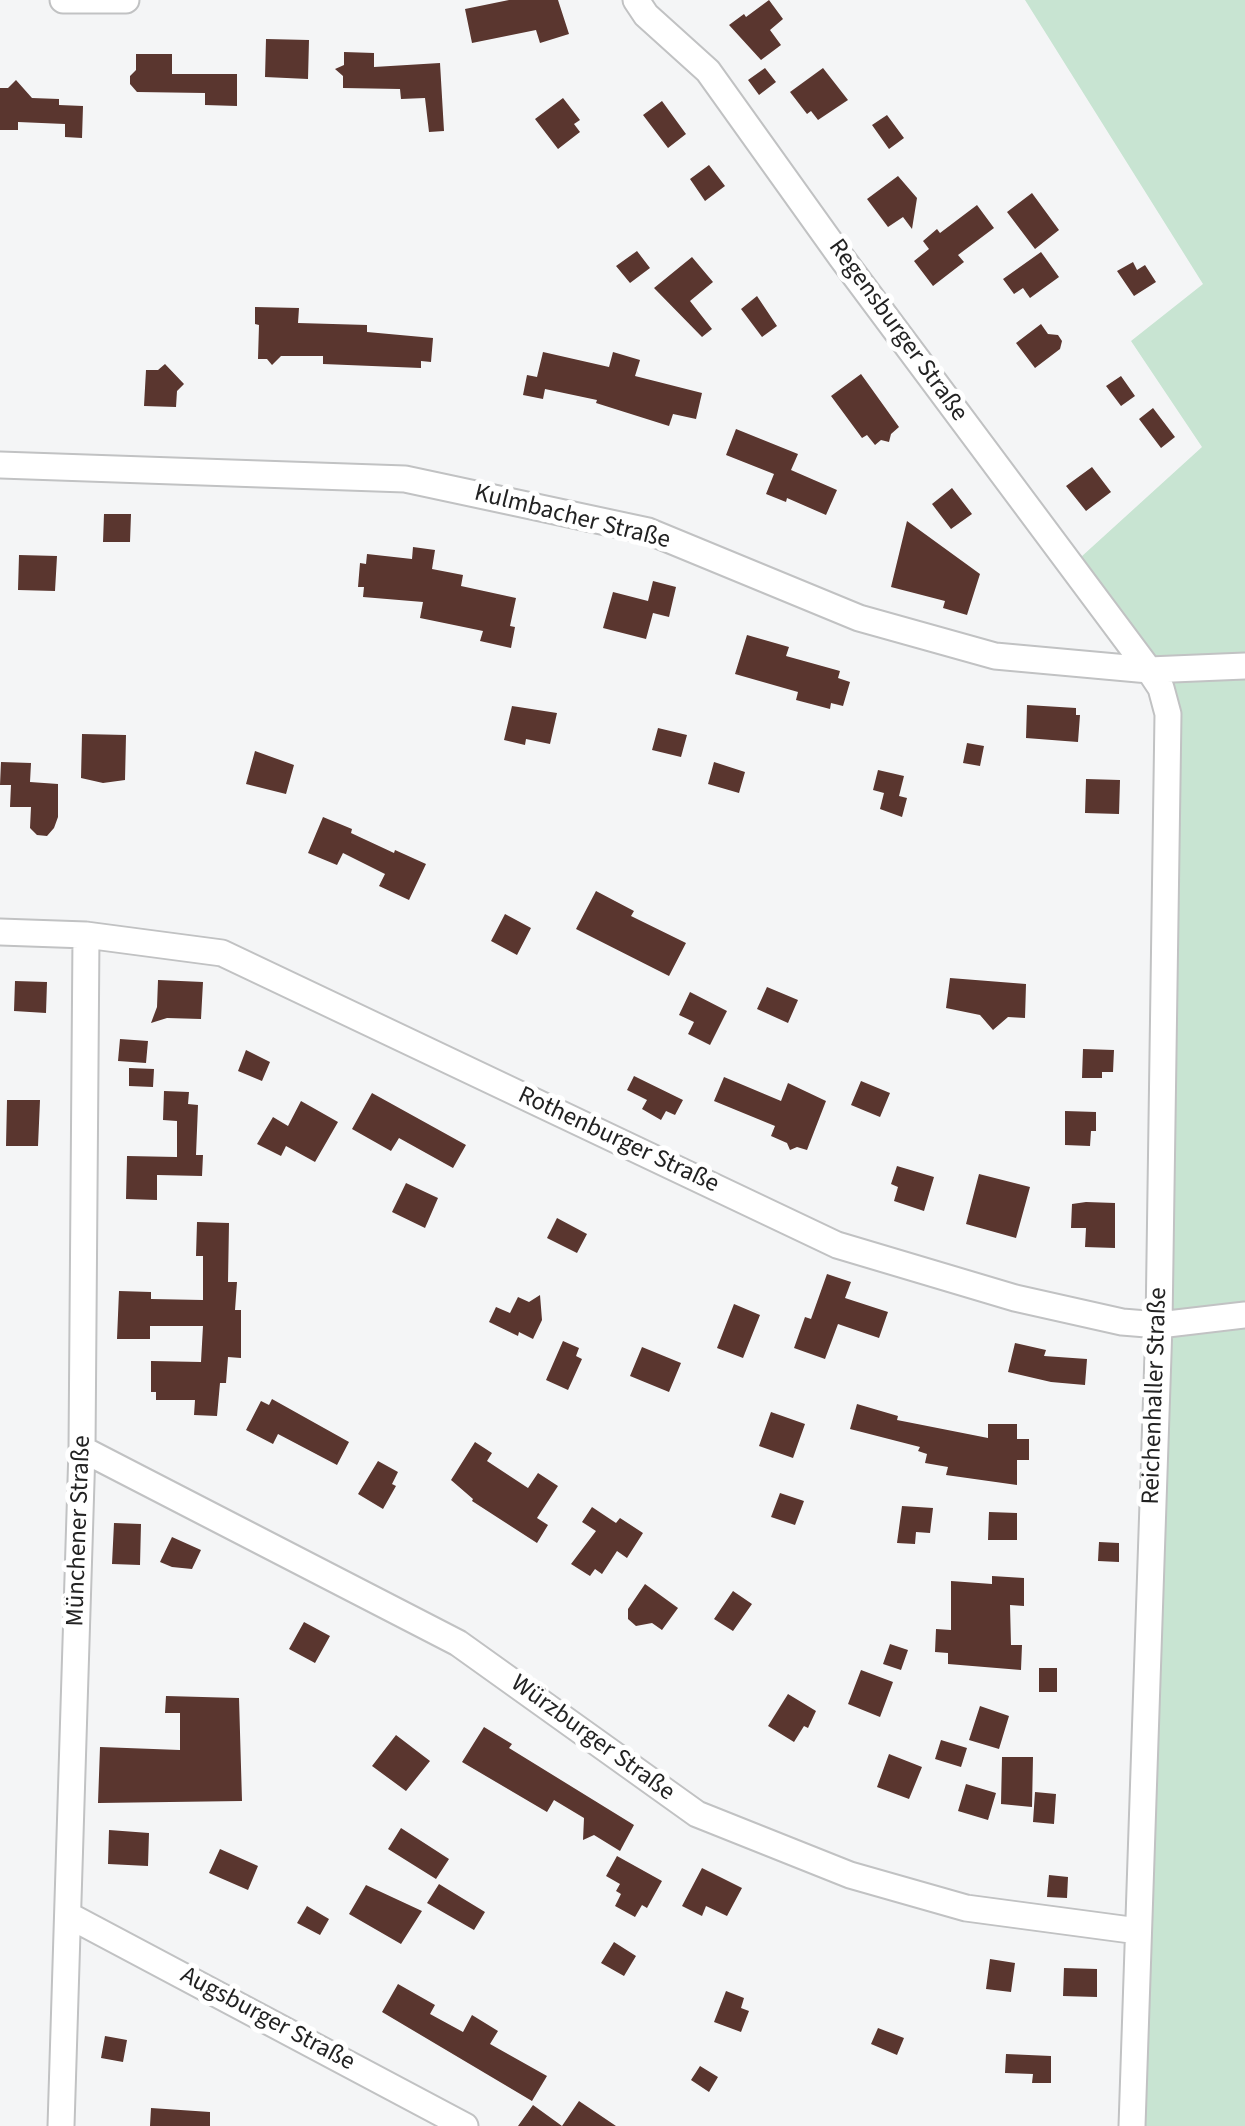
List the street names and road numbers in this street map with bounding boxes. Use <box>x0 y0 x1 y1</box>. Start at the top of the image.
street label: Regensburger Straße <box>821 234 973 428</box>
street label: Kulmbacher Straße <box>471 479 673 557</box>
street label: Rothenburger Straße <box>513 1081 723 1201</box>
street label: Reichenhaller Straße <box>1137 1287 1175 1505</box>
street label: Münchener Straße <box>62 1435 98 1627</box>
street label: Würzburger Straße <box>504 1669 680 1809</box>
street label: Augsburger Straße <box>175 1961 359 2079</box>

